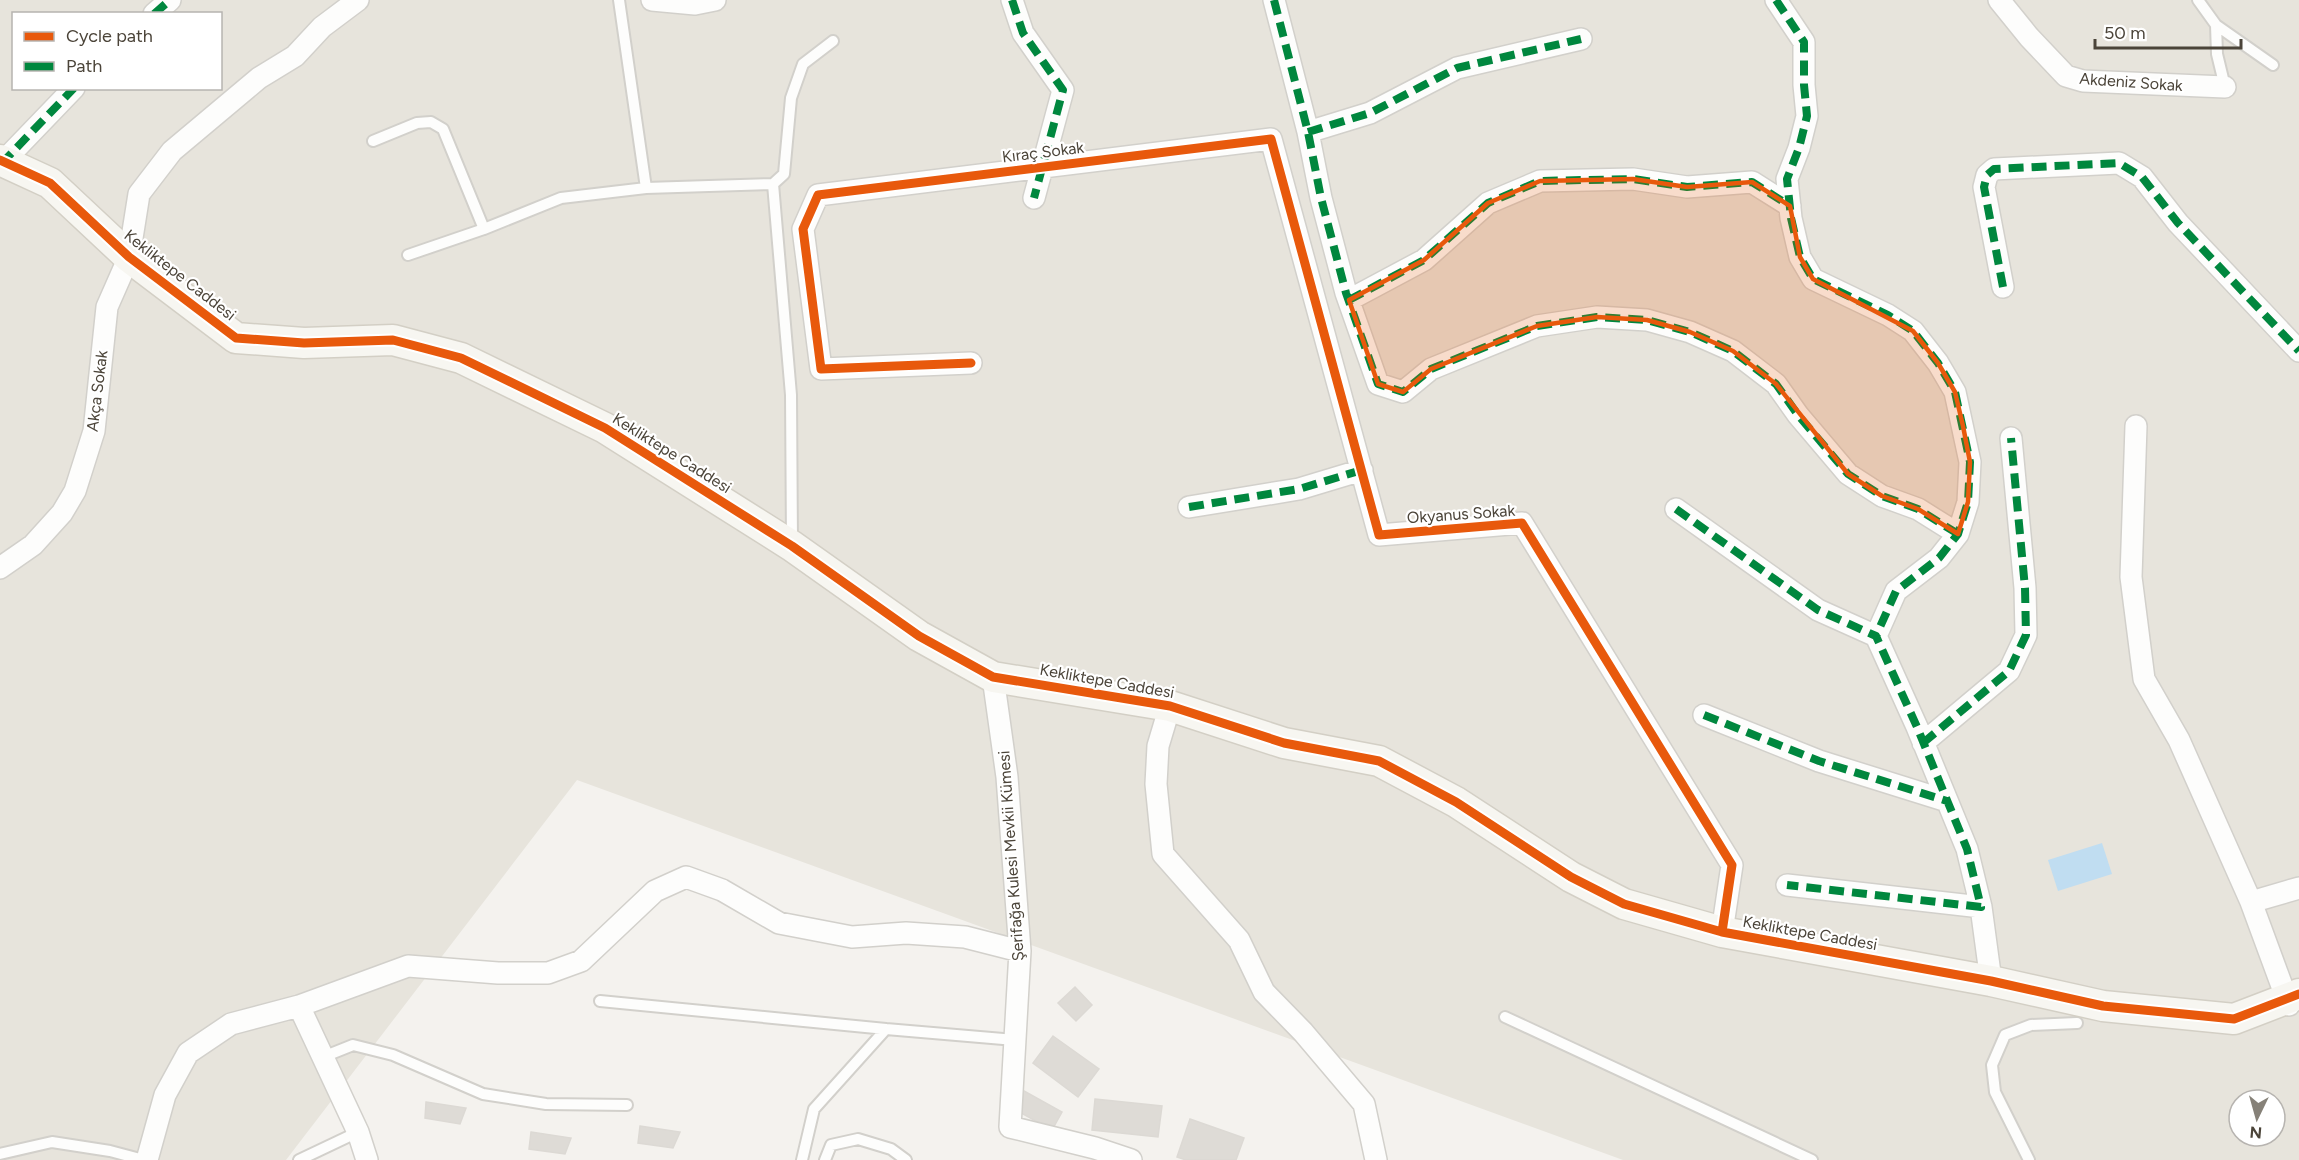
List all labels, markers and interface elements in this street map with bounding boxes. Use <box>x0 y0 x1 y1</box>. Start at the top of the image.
legend <box>12 12 222 90</box>
scale bar <box>2095 12 2240 50</box>
text: 50 m <box>2104 22 2146 44</box>
text: Cycle path <box>66 25 153 47</box>
text: Path <box>66 55 102 77</box>
street label: Akdeniz Sokak <box>2079 69 2184 95</box>
street label: Kıraç Sokak <box>1001 138 1085 166</box>
street label: Kekliktepe Caddesi <box>120 226 240 324</box>
street label: Akça Sokak <box>83 349 111 433</box>
street label: Kekliktepe Caddesi <box>609 409 735 497</box>
street label: Okyanus Sokak <box>1406 501 1516 527</box>
street label: Kekliktepe Caddesi <box>1038 660 1176 702</box>
street label: Şerifağa Kulesi Mevkii Kümesi <box>994 750 1028 962</box>
street label: Kekliktepe Caddesi <box>1741 912 1879 954</box>
north arrow <box>2227 1088 2287 1148</box>
text: N <box>2249 1122 2263 1142</box>

